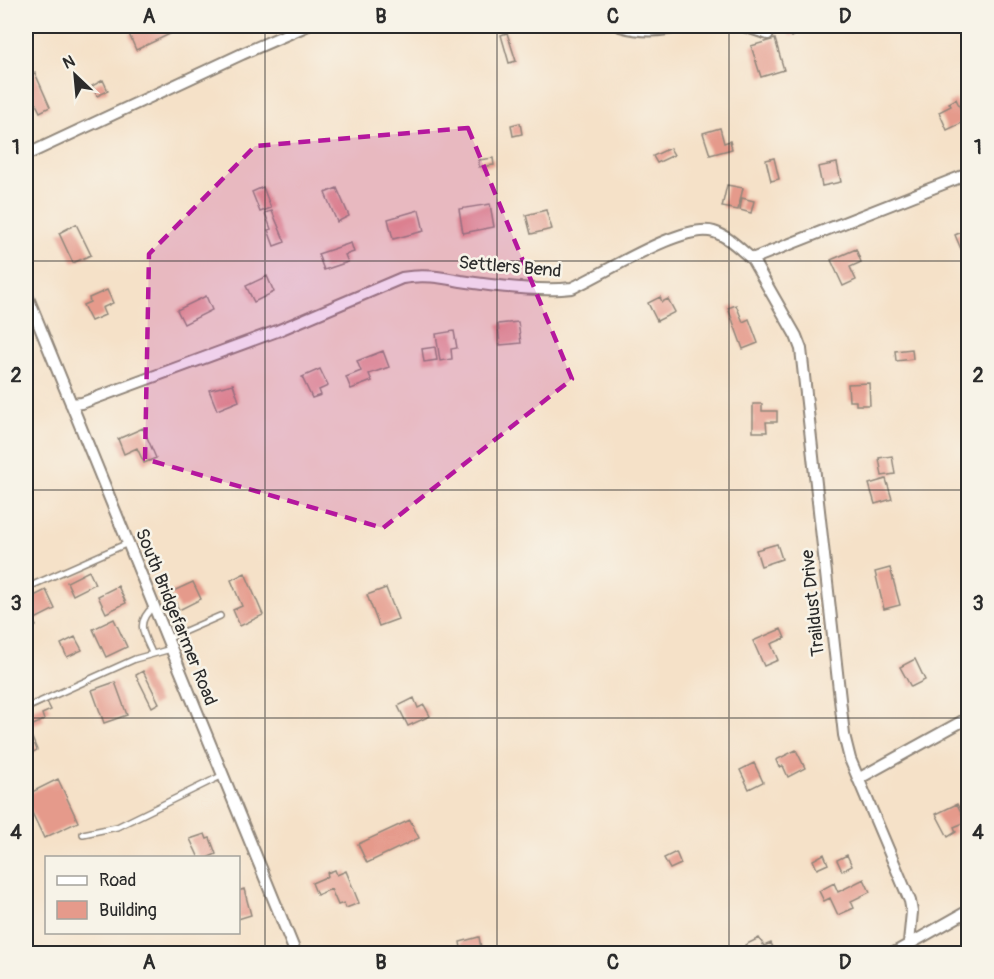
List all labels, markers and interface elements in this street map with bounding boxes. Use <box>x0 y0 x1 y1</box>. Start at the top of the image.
text: A <box>143 4 156 29</box>
text: B <box>375 4 387 29</box>
text: C <box>607 4 619 29</box>
text: D <box>839 4 852 29</box>
north arrow <box>45 45 105 105</box>
text: N <box>60 51 78 74</box>
text: 1 <box>12 135 20 160</box>
text: 1 <box>974 135 982 160</box>
street label: Settlers Bend <box>458 251 562 283</box>
text: 2 <box>10 363 22 388</box>
text: 2 <box>972 363 984 388</box>
street label: South Bridgefarmer Road <box>130 525 222 709</box>
street label: Traildust Drive <box>796 548 830 658</box>
text: 3 <box>10 591 22 616</box>
text: 3 <box>972 591 984 616</box>
text: 4 <box>10 820 22 845</box>
text: 4 <box>972 820 984 845</box>
legend <box>45 856 240 934</box>
text: Road <box>99 869 136 892</box>
text: Building <box>99 899 157 922</box>
text: A <box>143 950 156 975</box>
text: B <box>375 950 387 975</box>
text: C <box>607 950 619 975</box>
text: D <box>839 950 852 975</box>

